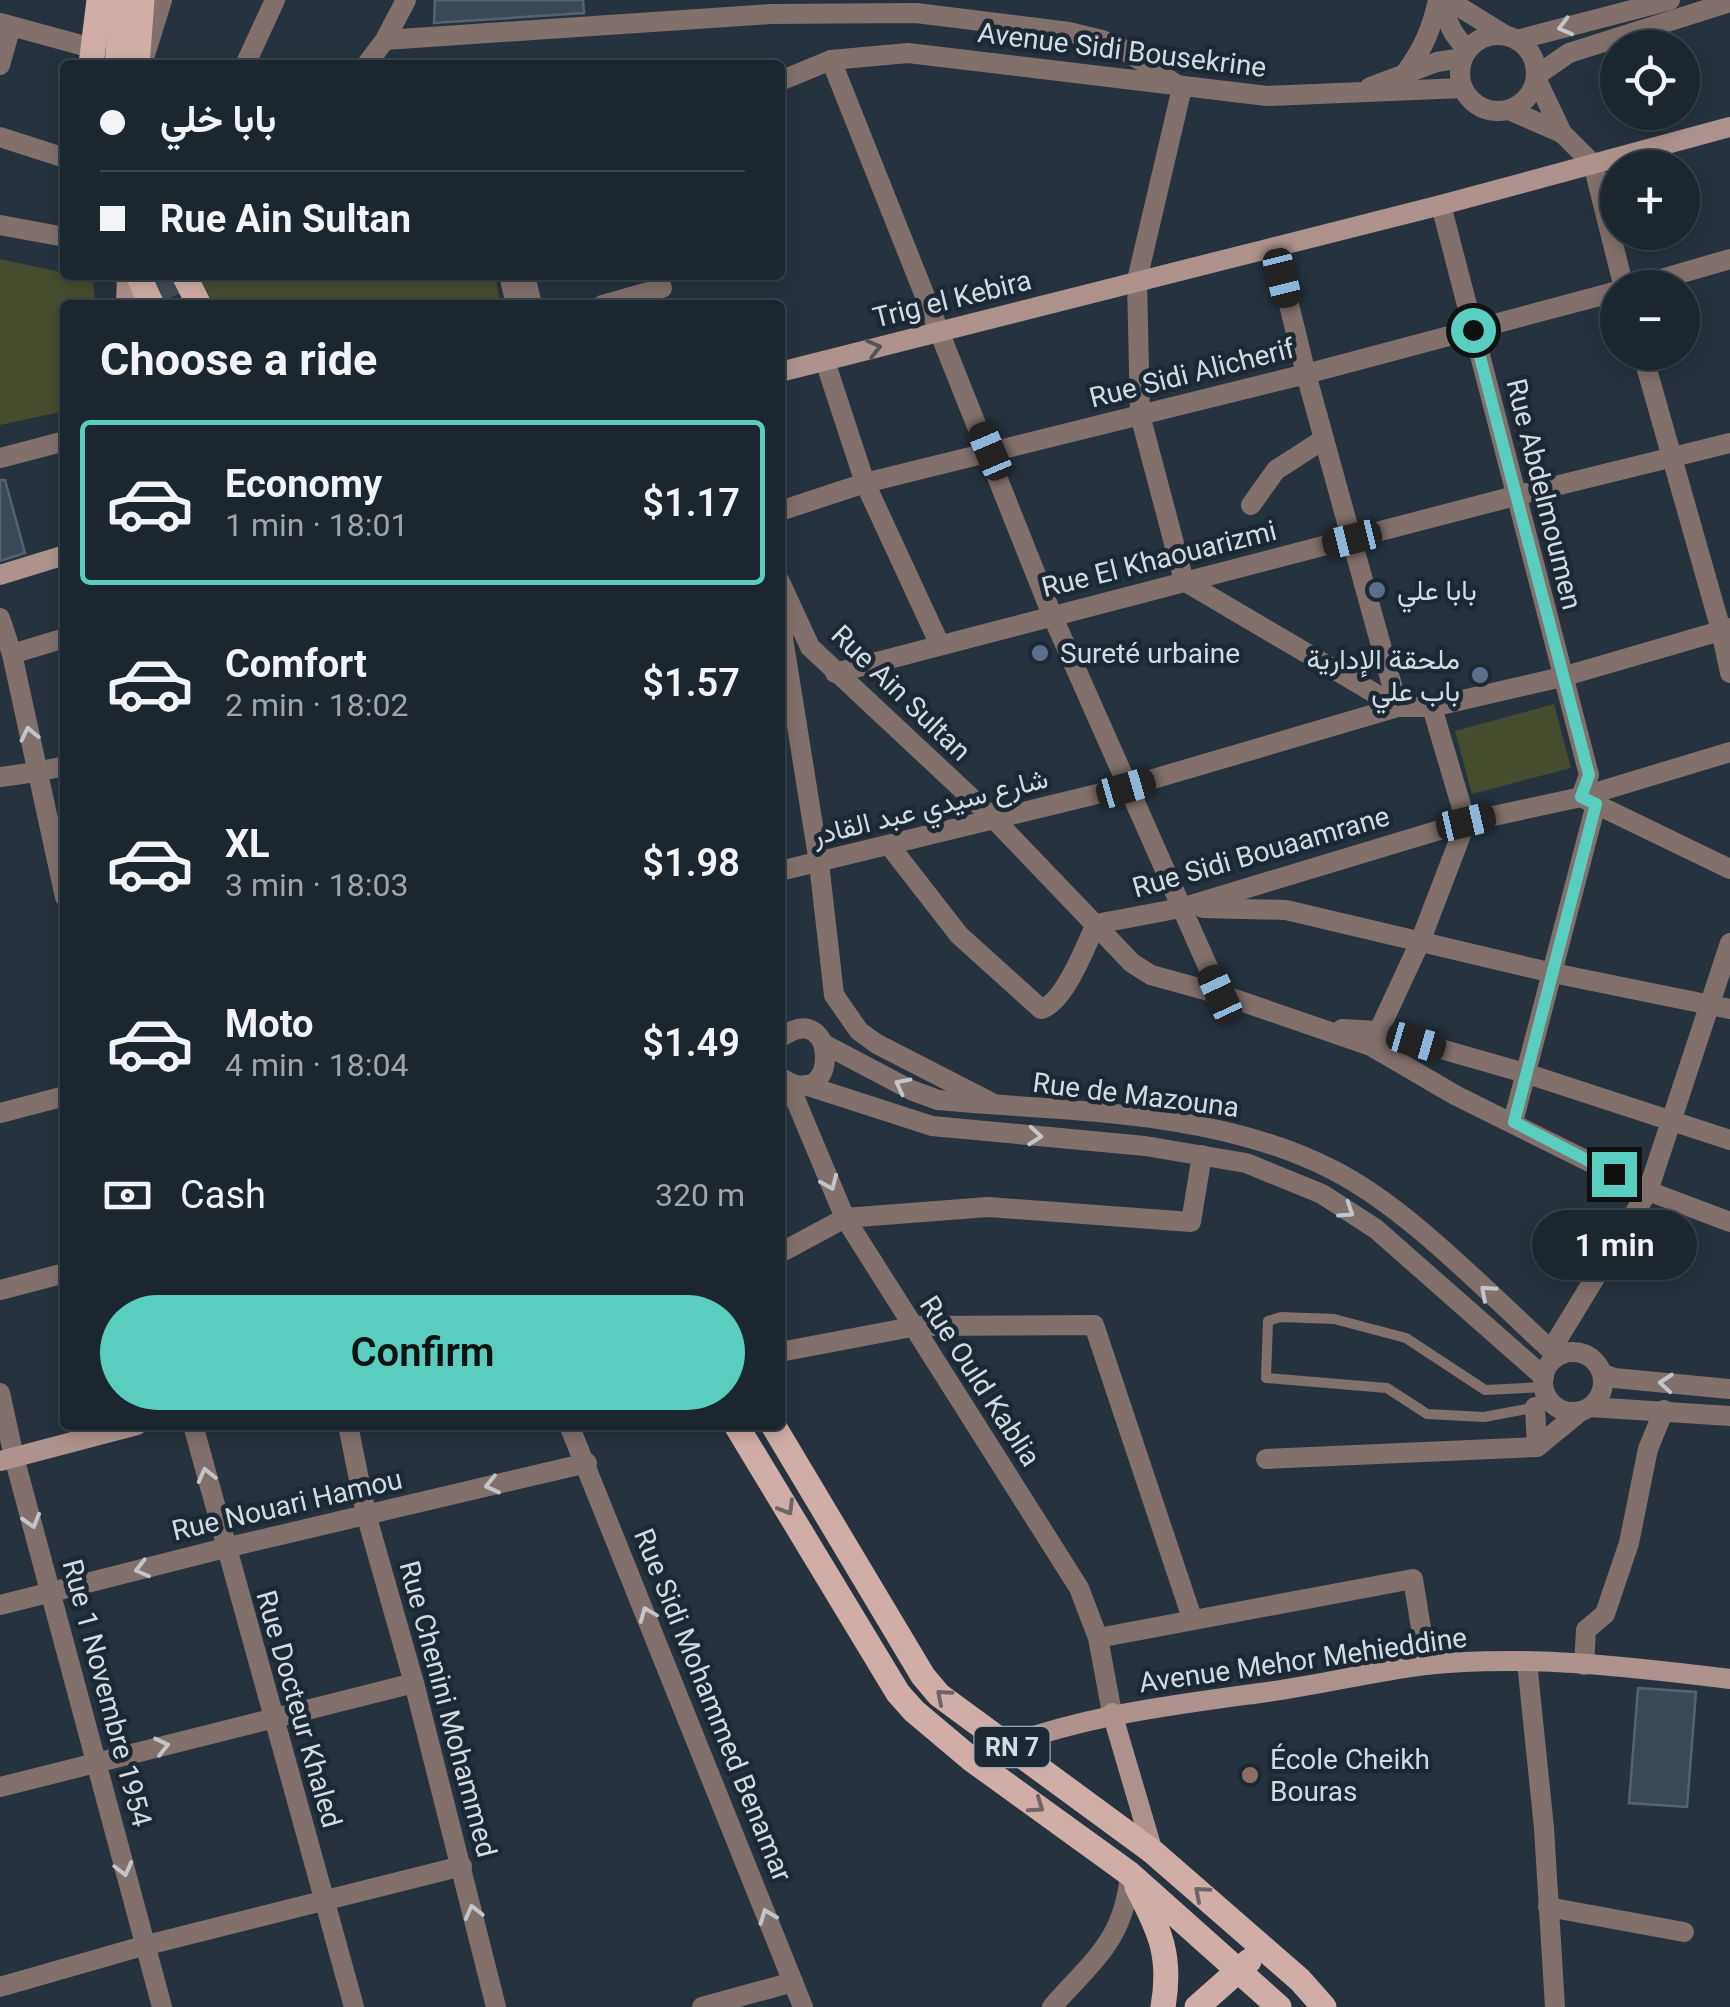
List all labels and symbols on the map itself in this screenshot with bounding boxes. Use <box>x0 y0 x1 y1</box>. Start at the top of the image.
street label: Avenue Sidi Bousekrine <box>976 16 1268 84</box>
one-way arrow <box>1557 16 1574 37</box>
car <box>1260 245 1304 311</box>
street label: Trig el Kebira <box>869 263 1035 335</box>
route start <box>1451 308 1496 353</box>
street label: Rue Sidi Alicherif <box>1086 331 1298 414</box>
one-way arrow <box>865 338 882 359</box>
street label: Rue Abdelmoumen <box>1499 375 1589 613</box>
car <box>964 418 1016 484</box>
street label: Rue El Khaouarizmi <box>1038 514 1280 604</box>
car <box>1319 517 1385 561</box>
place label: بابا علي <box>1397 574 1477 613</box>
marker: بابا علي <box>1366 579 1388 601</box>
street label: Rue Ain Sultan <box>825 618 977 768</box>
place label: Sureté urbaine <box>1060 637 1240 670</box>
marker: Sureté urbaine <box>1029 642 1051 664</box>
place label: ملحقة الإدارية باب علي <box>1307 643 1460 714</box>
marker: ملحقة الإدارية باب علي <box>1469 664 1491 686</box>
one-way arrow <box>19 725 40 742</box>
street label: شارع سيدي عبد القادر <box>808 762 1053 858</box>
car <box>1093 765 1159 811</box>
street label: Rue Sidi Bouaamrane <box>1129 800 1393 904</box>
car <box>1433 801 1499 843</box>
car <box>1194 960 1246 1028</box>
car <box>1383 1019 1449 1065</box>
street label: Rue de Mazouna <box>1031 1066 1241 1124</box>
one-way arrow <box>895 1078 913 1097</box>
one-way arrow <box>1027 1125 1043 1147</box>
route end <box>1592 1152 1637 1197</box>
one-way arrow <box>818 1173 838 1191</box>
one-way arrow <box>1336 1198 1354 1217</box>
callout: 1 min <box>1532 1209 1696 1279</box>
one-way arrow <box>1480 1286 1499 1304</box>
street label: Rue Ould Kablia <box>913 1290 1047 1472</box>
one-way arrow <box>1657 1373 1673 1395</box>
street label: Rue Nouari Hamou <box>169 1462 405 1548</box>
one-way arrow <box>197 1467 218 1484</box>
one-way arrow <box>484 1473 501 1494</box>
one-way arrow <box>775 1497 794 1515</box>
one-way arrow <box>21 1512 42 1529</box>
street label: Rue Sidi Mohammed Benamar <box>627 1524 799 1887</box>
street label: Rue 1 Novembre 1954 <box>55 1556 159 1831</box>
one-way arrow <box>134 1557 151 1578</box>
street label: Rue Chenini Mohammed <box>393 1557 503 1861</box>
street label: Rue Docteur Khaled <box>249 1587 349 1831</box>
one-way arrow <box>639 1607 659 1624</box>
street label: Avenue Mehor Mehieddine <box>1137 1621 1469 1699</box>
one-way arrow <box>936 1690 955 1708</box>
road number: RN 7 <box>974 1727 1050 1767</box>
one-way arrow <box>153 1737 170 1758</box>
place label: École Cheikh Bouras <box>1270 1743 1430 1808</box>
marker: École Cheikh Bouras <box>1239 1764 1261 1786</box>
one-way arrow <box>1026 1794 1044 1812</box>
one-way arrow <box>112 1860 133 1877</box>
one-way arrow <box>1194 1887 1213 1905</box>
one-way arrow <box>464 1904 485 1921</box>
one-way arrow <box>759 1909 779 1926</box>

